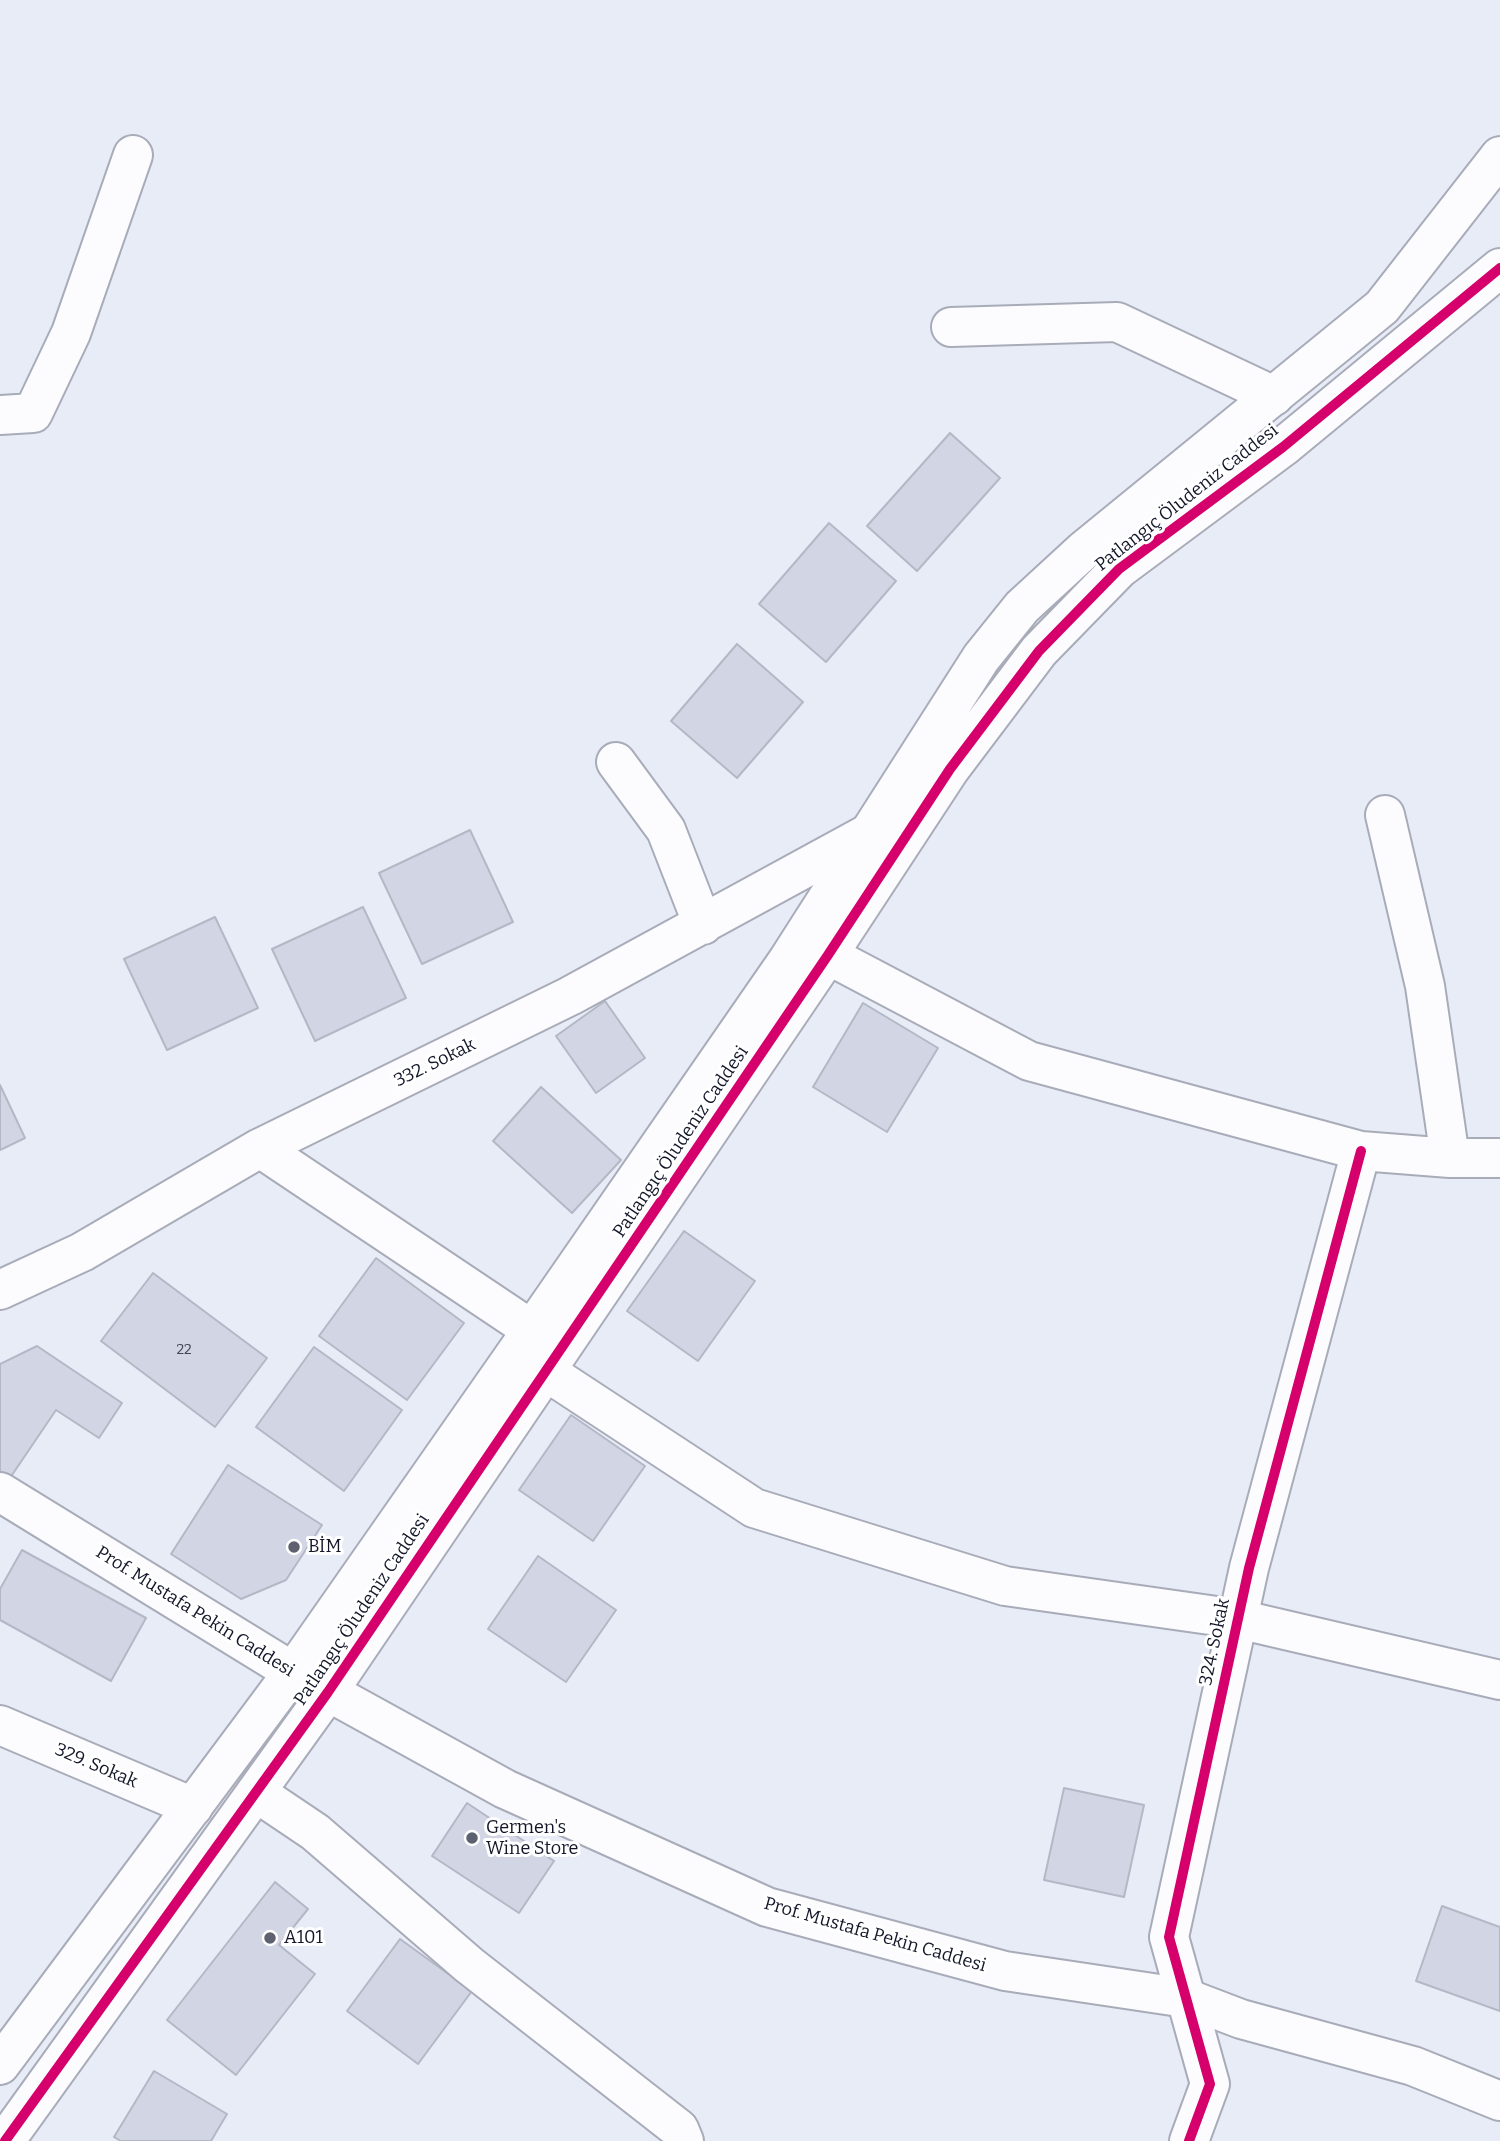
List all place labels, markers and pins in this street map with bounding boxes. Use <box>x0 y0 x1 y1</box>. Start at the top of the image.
place label: BİM <box>308 1536 341 1558</box>
marker: BİM <box>286 1539 302 1555</box>
place label: Germen's Wine Store <box>486 1817 578 1860</box>
marker: Germen's Wine Store <box>464 1830 480 1846</box>
place label: A101 <box>284 1927 323 1949</box>
marker: A101 <box>262 1930 278 1946</box>

